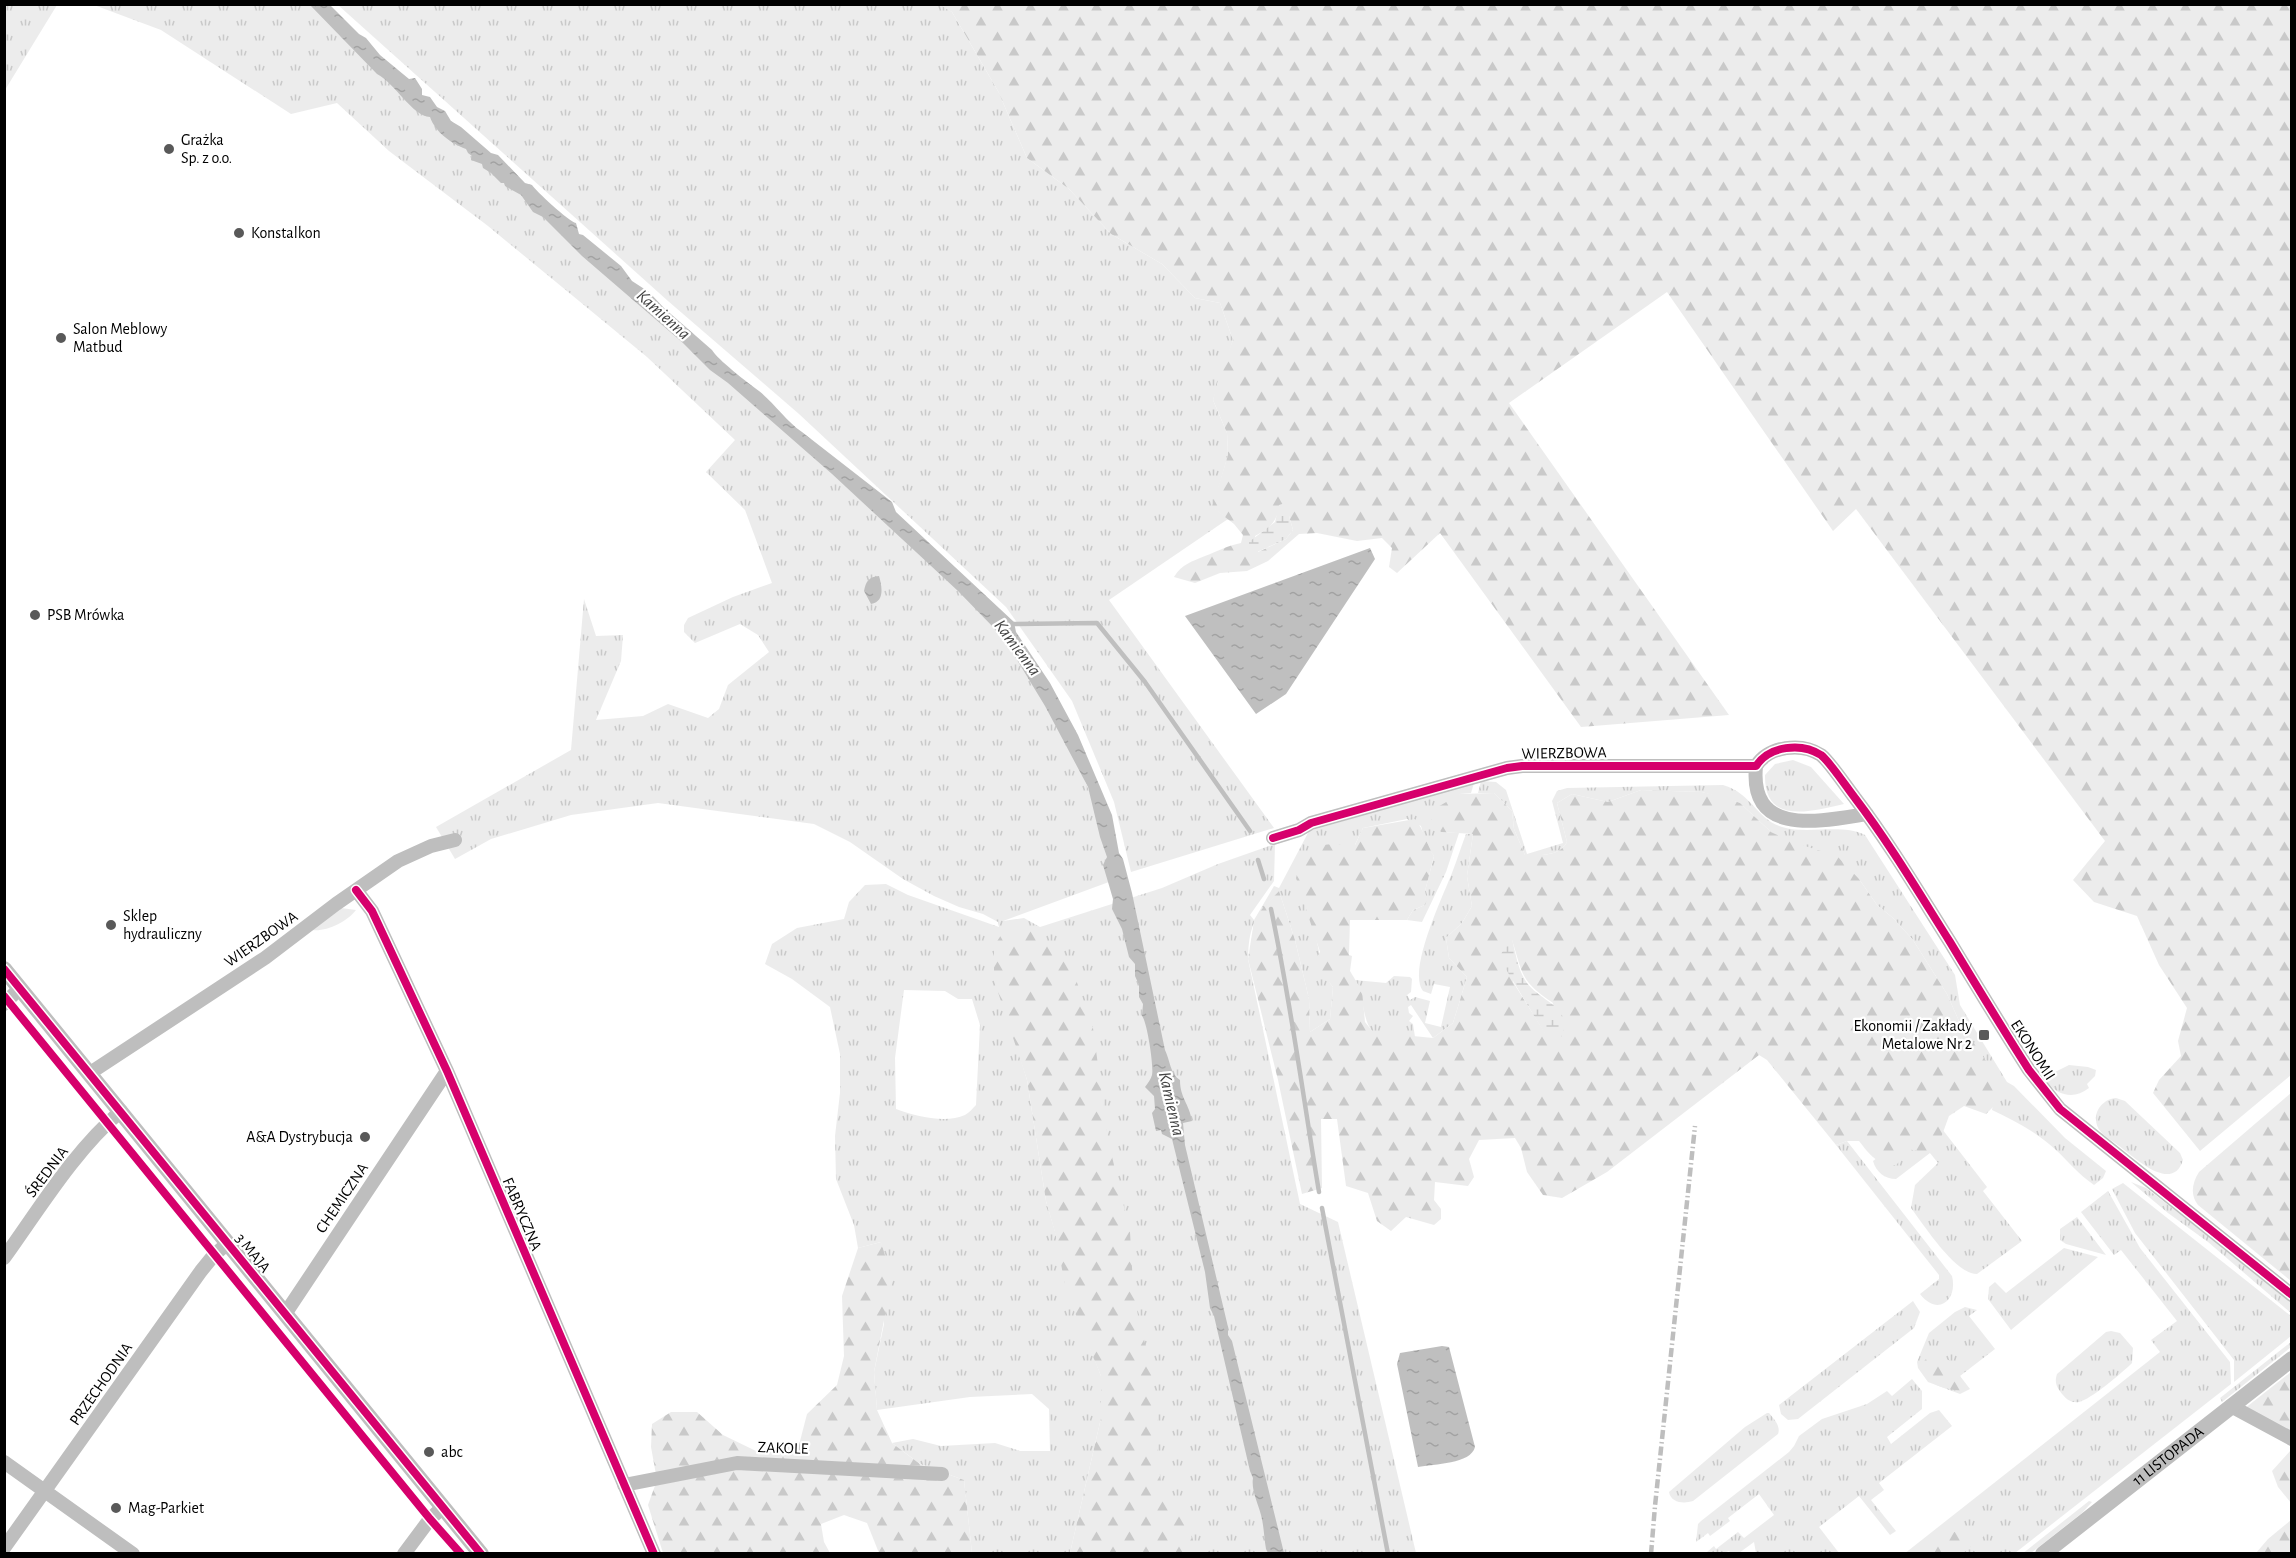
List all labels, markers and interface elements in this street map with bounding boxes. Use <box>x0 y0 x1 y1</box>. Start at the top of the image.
place label: Grażka Sp. z o.o. <box>181 132 232 166</box>
marker: Grażka Sp. z o.o. <box>162 142 176 156</box>
place label: Konstalkon <box>251 225 321 241</box>
marker: Konstalkon <box>232 226 246 240</box>
water label: Kamienna <box>633 286 693 344</box>
place label: Salon Meblowy Matbud <box>73 321 167 355</box>
marker: Salon Meblowy Matbud <box>54 331 68 345</box>
place label: PSB Mrówka <box>47 607 125 623</box>
marker: PSB Mrówka <box>28 608 42 622</box>
water label: Kamienna <box>990 617 1044 680</box>
street label: WIERZBOWA <box>1521 744 1607 762</box>
place label: Sklep hydrauliczny <box>123 908 202 943</box>
street label: WIERZBOWA <box>221 908 301 970</box>
marker: Sklep hydrauliczny <box>104 918 118 932</box>
street label: EKONOMII <box>2008 1017 2058 1083</box>
place label: Ekonomii / Zakłady Metalowe Nr 2 <box>1853 1018 1972 1052</box>
marker: Ekonomii / Zakłady Metalowe Nr 2 <box>1977 1028 1991 1042</box>
water label: Kamienna <box>1155 1070 1187 1138</box>
place label: A&A Dystrybucja <box>246 1129 353 1146</box>
marker: A&A Dystrybucja <box>358 1130 372 1144</box>
street label: ŚREDNIA <box>20 1142 71 1200</box>
street label: CHEMICZNA <box>313 1160 371 1236</box>
street label: FABRYCZNA <box>499 1175 545 1253</box>
street label: 3 MAJA <box>233 1230 273 1276</box>
street label: PRZECHODNIA <box>67 1340 135 1428</box>
street label: 11 LISTOPADA <box>2130 1423 2207 1489</box>
street label: ZAKOLE <box>757 1439 809 1457</box>
place label: abc <box>441 1444 463 1460</box>
marker: abc <box>422 1445 436 1459</box>
place label: Mag-Parkiet <box>128 1500 204 1516</box>
marker: Mag-Parkiet <box>109 1501 123 1515</box>

